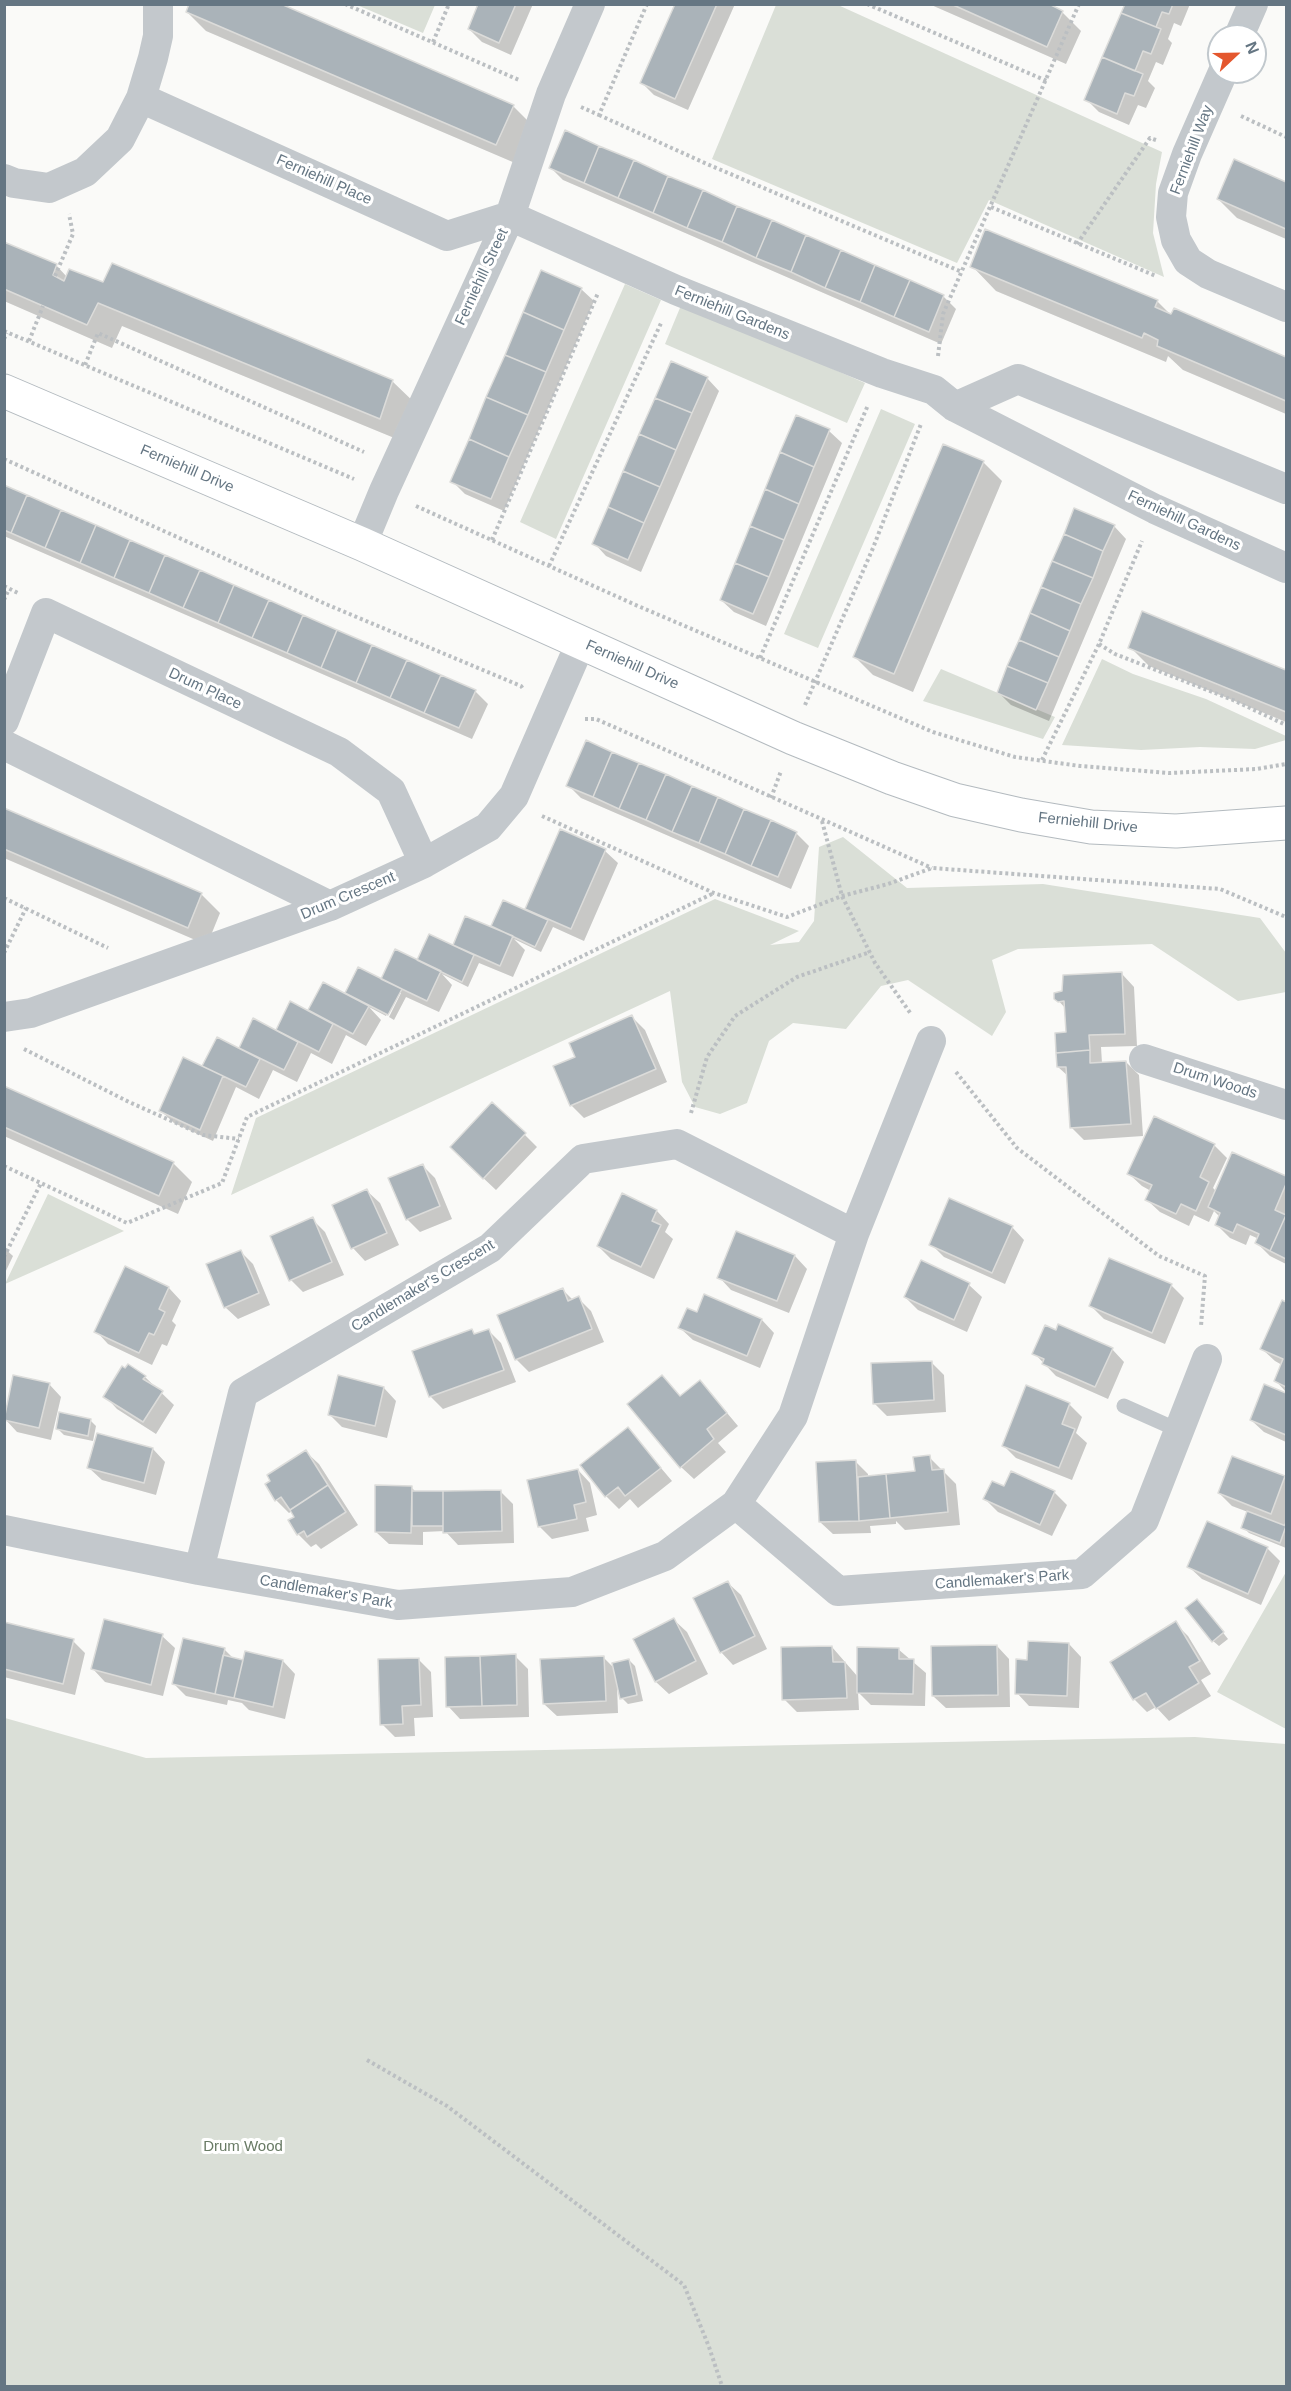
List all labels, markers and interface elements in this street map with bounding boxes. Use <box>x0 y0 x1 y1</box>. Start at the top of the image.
north arrow <box>1207 24 1267 84</box>
text: N <box>1242 39 1262 56</box>
street label: Ferniehill Way <box>1167 103 1217 197</box>
street label: Ferniehill Place <box>273 151 375 209</box>
street label: Ferniehill Street <box>452 226 512 328</box>
street label: Ferniehill Gardens <box>672 282 792 344</box>
street label: Ferniehill Drive <box>137 441 237 497</box>
street label: Ferniehill Gardens <box>1125 487 1243 555</box>
street label: Ferniehill Drive <box>583 636 681 694</box>
street label: Drum Place <box>166 664 244 714</box>
street label: Ferniehill Drive <box>1037 809 1139 837</box>
street label: Drum Crescent <box>298 868 398 924</box>
street label: Drum Woods <box>1171 1059 1259 1103</box>
street label: Candlemaker's Crescent <box>348 1236 498 1336</box>
street label: Candlemaker's Park <box>934 1566 1070 1594</box>
street label: Candlemaker's Park <box>258 1571 394 1613</box>
park label: Drum Wood <box>203 2138 283 2156</box>

